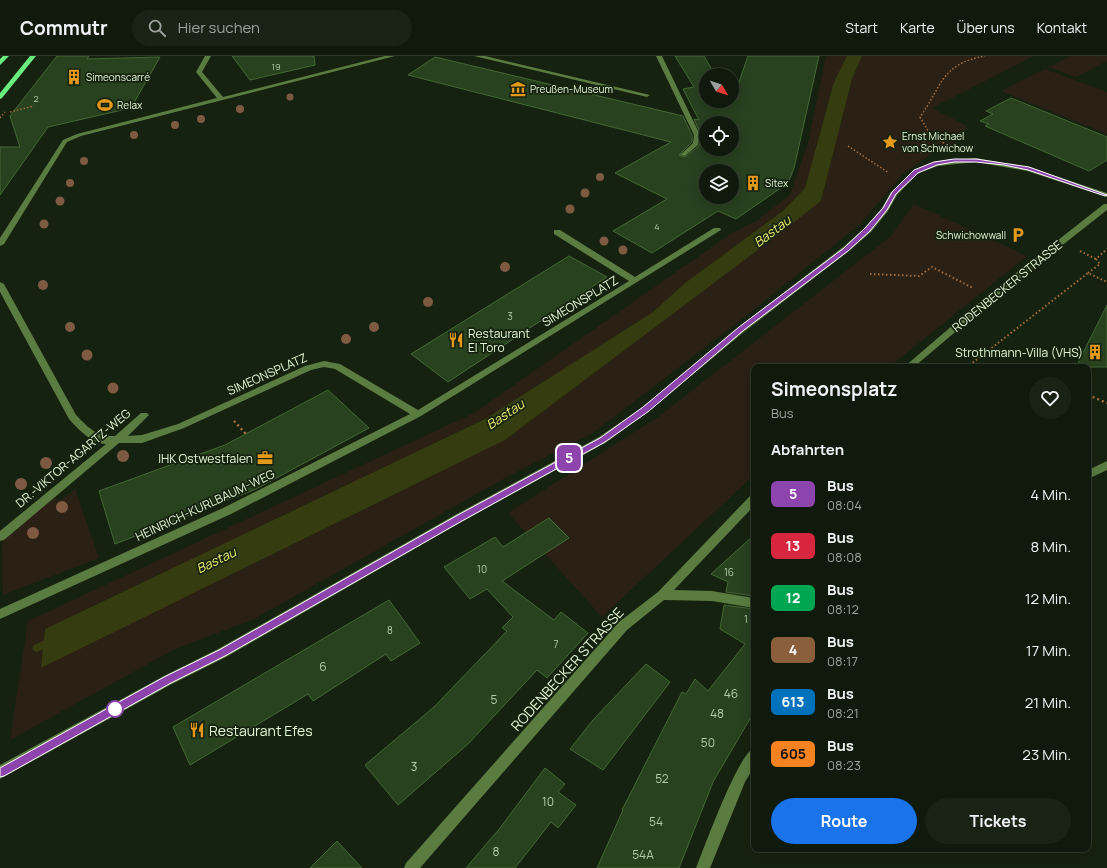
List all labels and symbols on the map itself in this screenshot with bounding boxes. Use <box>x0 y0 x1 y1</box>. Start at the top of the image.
house number: 19 <box>271 60 281 73</box>
building icon: Simeonscarré <box>65 68 83 86</box>
north arrow <box>699 68 739 108</box>
place label: Simeonscarré <box>86 70 150 84</box>
museum icon: Preußen-Museum <box>509 80 527 98</box>
place label: Preußen-Museum <box>530 82 613 96</box>
house number: 2 <box>33 92 39 105</box>
sports icon: Relax <box>96 96 114 114</box>
place label: Relax <box>117 98 143 112</box>
place label: Ernst Michael von Schwichow <box>902 129 974 155</box>
place icon: Ernst Michael von Schwichow <box>881 133 899 151</box>
building icon: Sitex <box>744 174 762 192</box>
place label: Sitex <box>765 176 789 190</box>
water label: Bastau <box>750 210 795 251</box>
house number: 4 <box>654 220 660 233</box>
parking icon: Schwichowwall <box>1009 226 1027 244</box>
place label: Schwichowwall <box>936 228 1006 242</box>
street label: RODENBECKER STRASSE <box>948 236 1066 336</box>
street label: SIMEONSPLATZ <box>539 272 621 330</box>
house number: 3 <box>507 309 513 323</box>
place label: Restaurant El Toro <box>468 325 530 356</box>
restaurant icon: Restaurant El Toro <box>447 331 465 349</box>
building icon: Strothmann-Villa (VHS) <box>1086 343 1104 361</box>
place label: Strothmann-Villa (VHS) <box>955 344 1083 361</box>
street label: SIMEONSPLATZ <box>224 349 310 399</box>
water label: Bastau <box>482 394 529 433</box>
street label: DR.-VIKTOR-AGARTZ-WEG <box>12 404 135 511</box>
line badge: 5 <box>556 445 582 471</box>
office icon: IHK Ostwestfalen <box>256 449 274 467</box>
place label: IHK Ostwestfalen <box>158 450 253 467</box>
street label: HEINRICH-KURLBAUM-WEG <box>133 465 278 545</box>
water label: Bastau <box>193 542 240 577</box>
house number: 10 <box>477 562 487 576</box>
house number: 16 <box>724 565 734 579</box>
street label: RODENBECKER STRASSE <box>506 603 628 735</box>
house number: 1 <box>744 612 748 626</box>
house number: 8 <box>387 623 393 637</box>
house number: 7 <box>553 637 559 651</box>
house number: 6 <box>319 658 327 675</box>
house number: 46 <box>724 685 738 702</box>
house number: 5 <box>491 691 498 708</box>
unlabelled marker <box>106 700 124 718</box>
house number: 48 <box>710 705 724 722</box>
restaurant icon: Restaurant Efes <box>188 721 206 739</box>
place label: Restaurant Efes <box>209 721 313 740</box>
house number: 50 <box>701 734 715 751</box>
house number: 3 <box>411 758 417 775</box>
house number: 52 <box>655 770 669 787</box>
house number: 10 <box>542 793 554 810</box>
house number: 54 <box>649 813 663 830</box>
house number: 8 <box>493 843 500 860</box>
house number: 54A <box>632 846 654 863</box>

